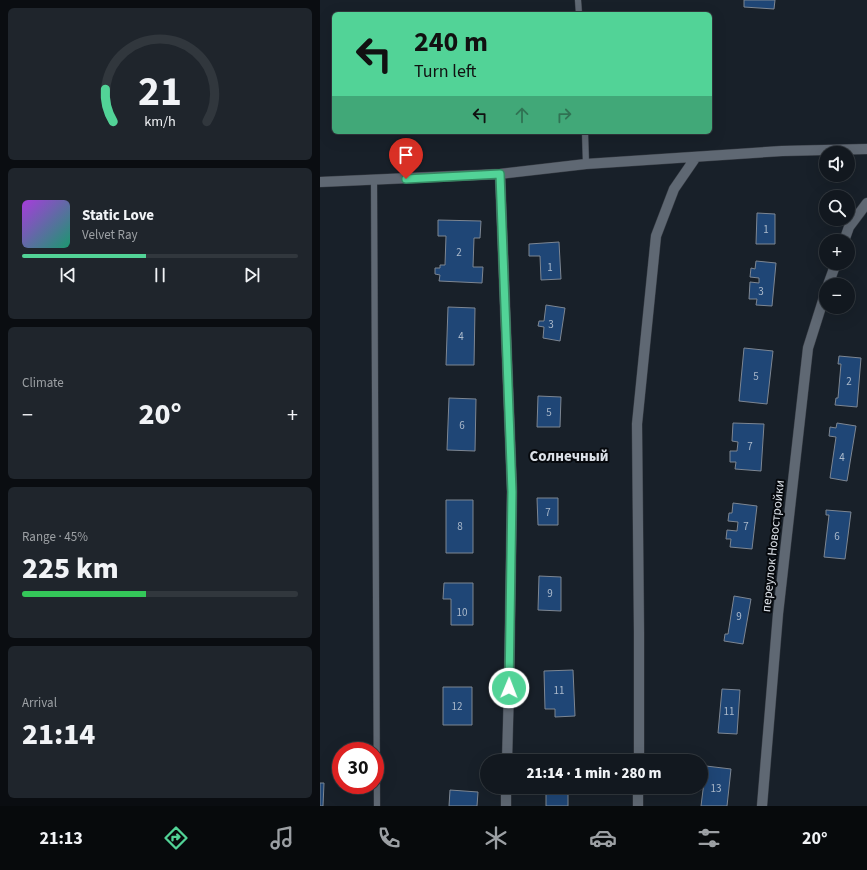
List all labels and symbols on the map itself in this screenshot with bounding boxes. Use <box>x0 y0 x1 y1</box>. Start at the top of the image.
pin <box>389 138 423 179</box>
house number: 1 <box>763 222 769 237</box>
house number: 2 <box>456 245 462 260</box>
house number: 1 <box>547 260 553 275</box>
house number: 3 <box>758 284 764 299</box>
house number: 3 <box>548 317 554 332</box>
house number: 4 <box>458 329 464 344</box>
house number: 5 <box>753 369 759 384</box>
house number: 2 <box>846 374 852 389</box>
house number: 5 <box>546 405 552 420</box>
house number: 6 <box>459 418 465 433</box>
house number: 7 <box>747 439 753 454</box>
district label: Солнечный <box>530 446 608 467</box>
house number: 4 <box>839 450 845 465</box>
street label: переулок Новостройки <box>757 479 789 613</box>
house number: 7 <box>545 505 551 520</box>
house number: 8 <box>457 519 463 534</box>
house number: 7 <box>743 519 749 534</box>
house number: 6 <box>834 529 840 544</box>
house number: 9 <box>547 586 553 601</box>
house number: 10 <box>457 605 467 620</box>
house number: 9 <box>736 609 742 624</box>
position arrow <box>488 667 530 709</box>
house number: 11 <box>554 683 564 698</box>
house number: 12 <box>452 699 462 714</box>
house number: 11 <box>724 704 734 719</box>
speed limit sign: 30 <box>332 742 384 794</box>
house number: 13 <box>711 781 721 796</box>

